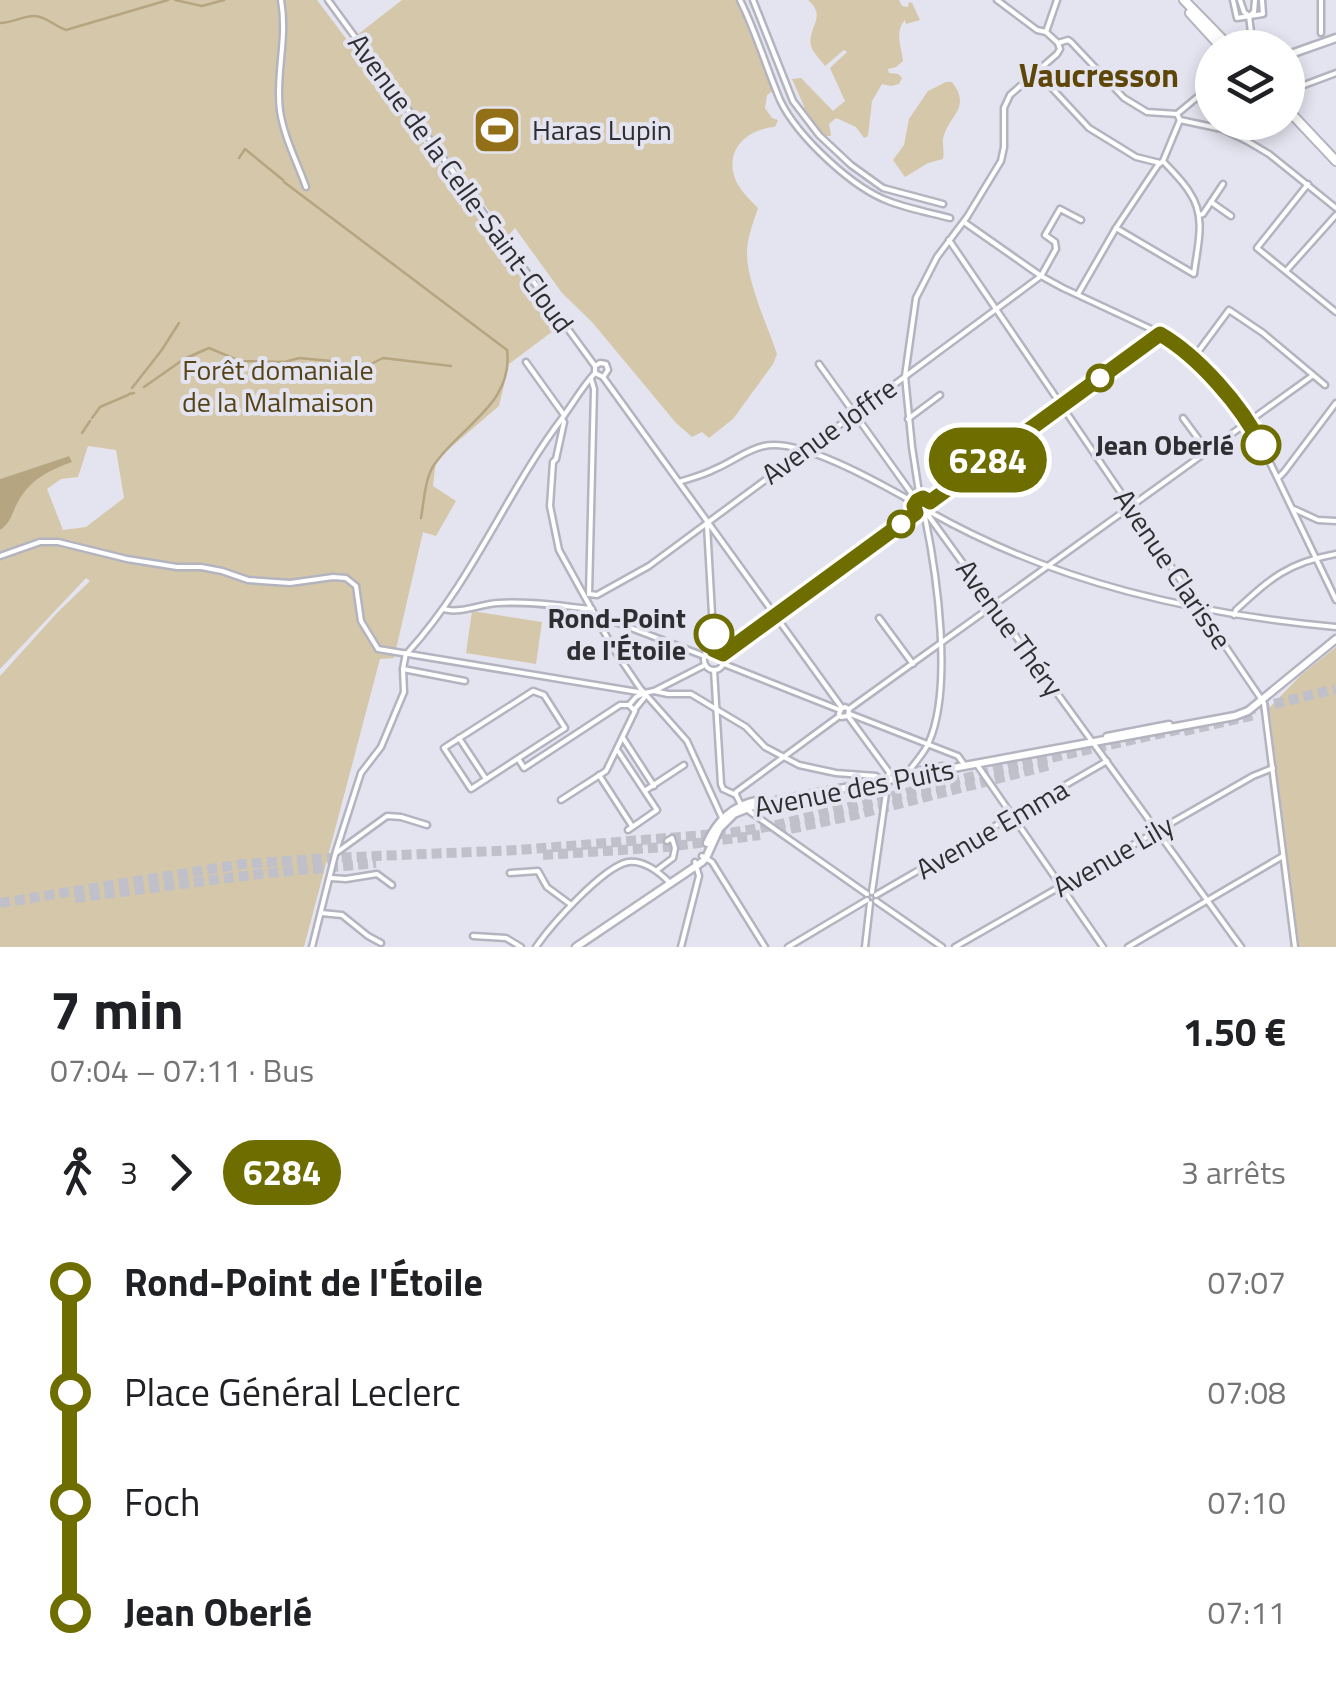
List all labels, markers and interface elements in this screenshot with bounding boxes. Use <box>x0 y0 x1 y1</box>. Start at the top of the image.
street label: Avenue de la Celle-Saint-Cloud <box>338 24 585 341</box>
map controls <box>1195 30 1305 140</box>
button: layers <box>1195 30 1305 140</box>
district label: Vaucresson <box>1019 51 1179 99</box>
sports icon: Haras Lupin <box>471 104 523 156</box>
place label: Haras Lupin <box>532 108 672 151</box>
park label: Forêt domaniale de la Malmaison <box>182 348 374 423</box>
unlabelled marker <box>1087 365 1113 391</box>
street label: Avenue Joffre <box>752 367 905 495</box>
place label: Jean Oberlé <box>1095 423 1234 466</box>
marker: Jean Oberlé <box>1242 426 1280 464</box>
line badge: 6284 <box>918 428 1058 492</box>
text: 6284 <box>949 433 1027 487</box>
street label: Avenue Clarisse <box>1104 480 1243 658</box>
unlabelled marker <box>888 511 914 537</box>
street label: Avenue Théry <box>946 550 1075 705</box>
place label: Rond-Point de l'Étoile <box>547 596 686 671</box>
marker: Rond-Point de l'Étoile <box>695 615 733 653</box>
street label: Avenue des Puits <box>750 747 957 828</box>
street label: Avenue Emma <box>907 767 1076 890</box>
street label: Avenue Lily <box>1044 804 1181 908</box>
text: 7 min <box>50 967 184 1050</box>
text: 1.50 € <box>1183 1003 1286 1061</box>
text: 07:04 – 07:11 · Bus <box>50 1046 314 1094</box>
icon: walk <box>50 1145 105 1200</box>
icon: forward <box>153 1145 208 1200</box>
text: 6284 <box>243 1145 321 1199</box>
text: 3 <box>120 1148 138 1196</box>
text: 3 arrêts <box>1181 1148 1286 1196</box>
text: Rond-Point de l'Étoile <box>124 1253 483 1311</box>
text: 07:07 <box>1207 1258 1286 1306</box>
text: Place Général Leclerc <box>124 1363 461 1421</box>
text: 07:08 <box>1207 1368 1286 1416</box>
text: Foch <box>124 1473 200 1531</box>
text: 07:10 <box>1207 1478 1286 1526</box>
text: Jean Oberlé <box>124 1583 312 1641</box>
text: 07:11 <box>1207 1588 1286 1636</box>

